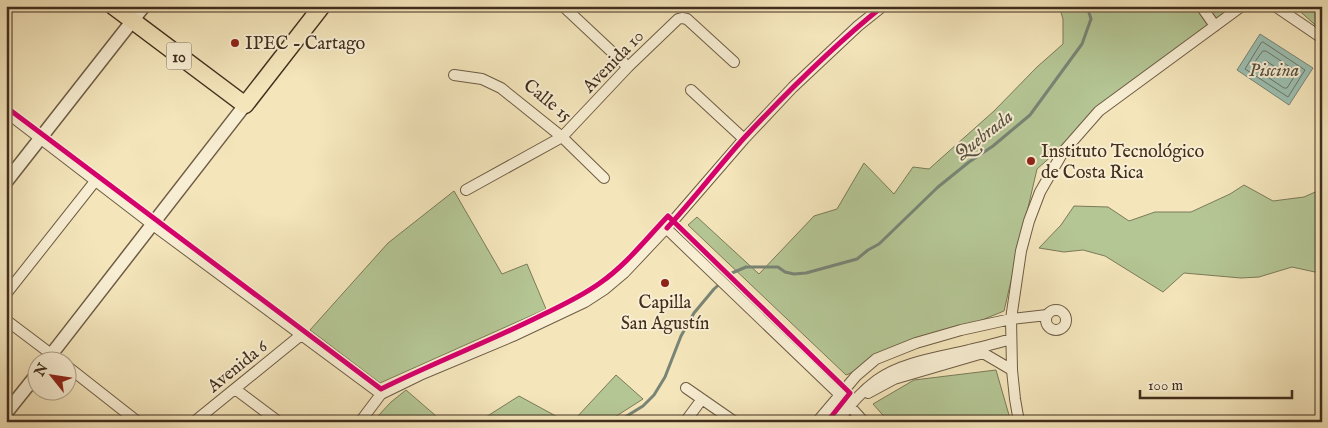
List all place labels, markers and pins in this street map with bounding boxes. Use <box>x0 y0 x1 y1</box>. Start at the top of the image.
place label: IPEC - Cartago <box>245 33 366 56</box>
marker: IPEC - Cartago <box>229 37 241 49</box>
place label: Instituto Tecnológico de Costa Rica <box>1041 141 1204 185</box>
marker: Instituto Tecnológico de Costa Rica <box>1025 155 1037 167</box>
marker: Capilla San Agustín <box>659 277 671 289</box>
place label: Capilla San Agustín <box>621 292 710 336</box>

